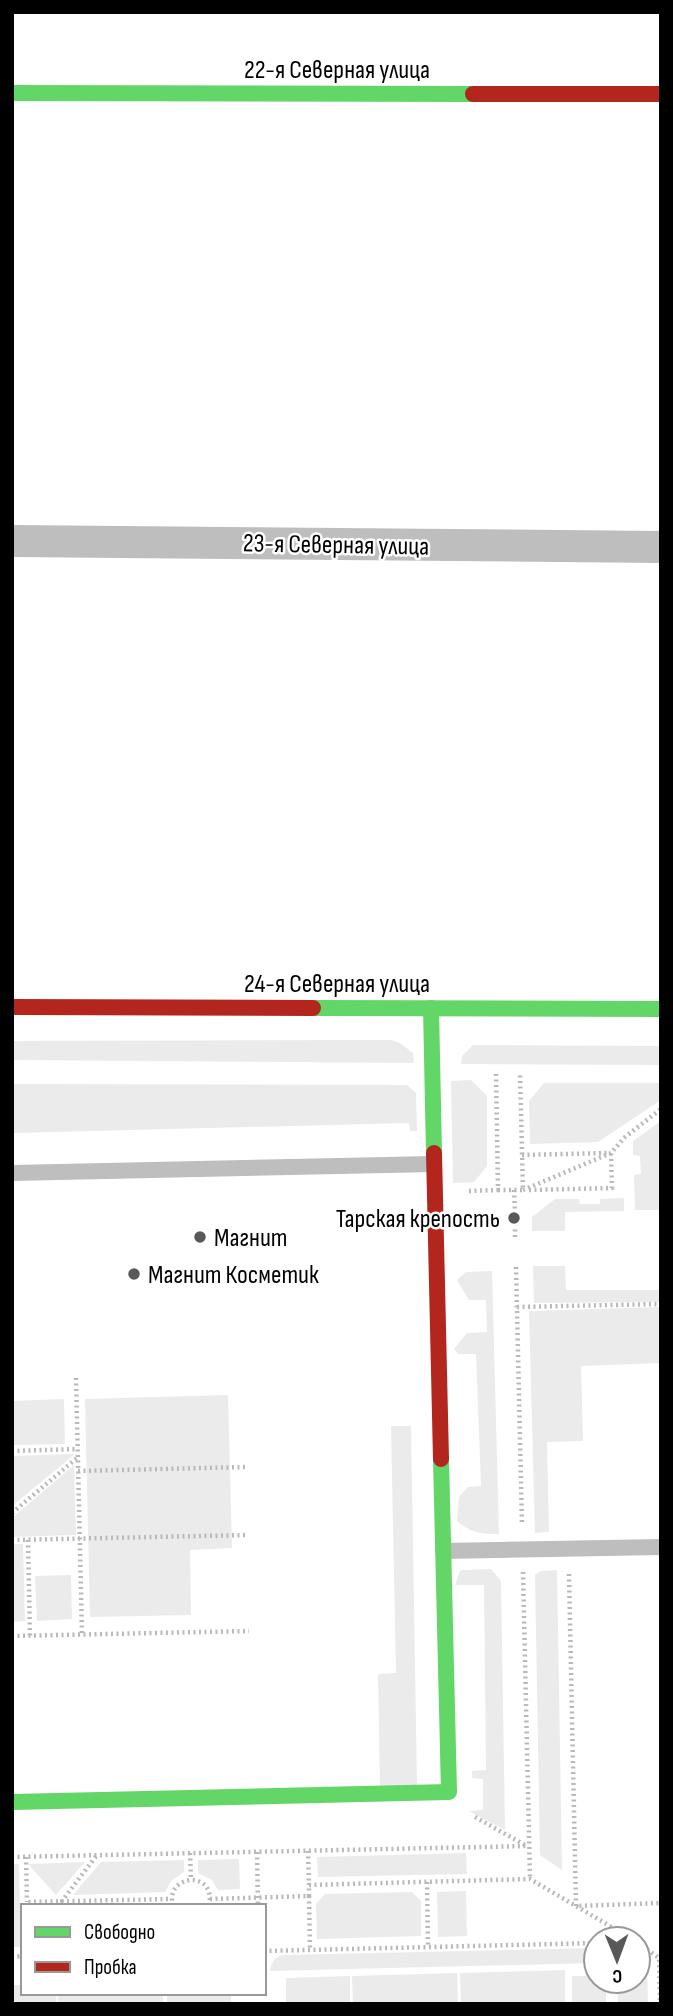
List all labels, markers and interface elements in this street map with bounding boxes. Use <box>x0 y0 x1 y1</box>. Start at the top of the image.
street label: 22-я Северная улица <box>244 55 430 86</box>
street label: 23-я Северная улица <box>243 528 429 563</box>
street label: 24-я Северная улица <box>244 969 430 1000</box>
place label: Тарская крепость <box>336 1204 500 1235</box>
marker: Тарская крепость <box>506 1210 522 1226</box>
place label: Магнит <box>214 1223 287 1254</box>
marker: Магнит <box>192 1229 208 1245</box>
place label: Магнит Косметик <box>148 1260 319 1291</box>
marker: Магнит Косметик <box>126 1266 142 1282</box>
legend <box>21 1904 266 1995</box>
text: Свободно <box>84 1920 155 1945</box>
north arrow <box>582 1925 652 1995</box>
text: Пробка <box>84 1955 137 1980</box>
text: С <box>612 1964 622 1987</box>

